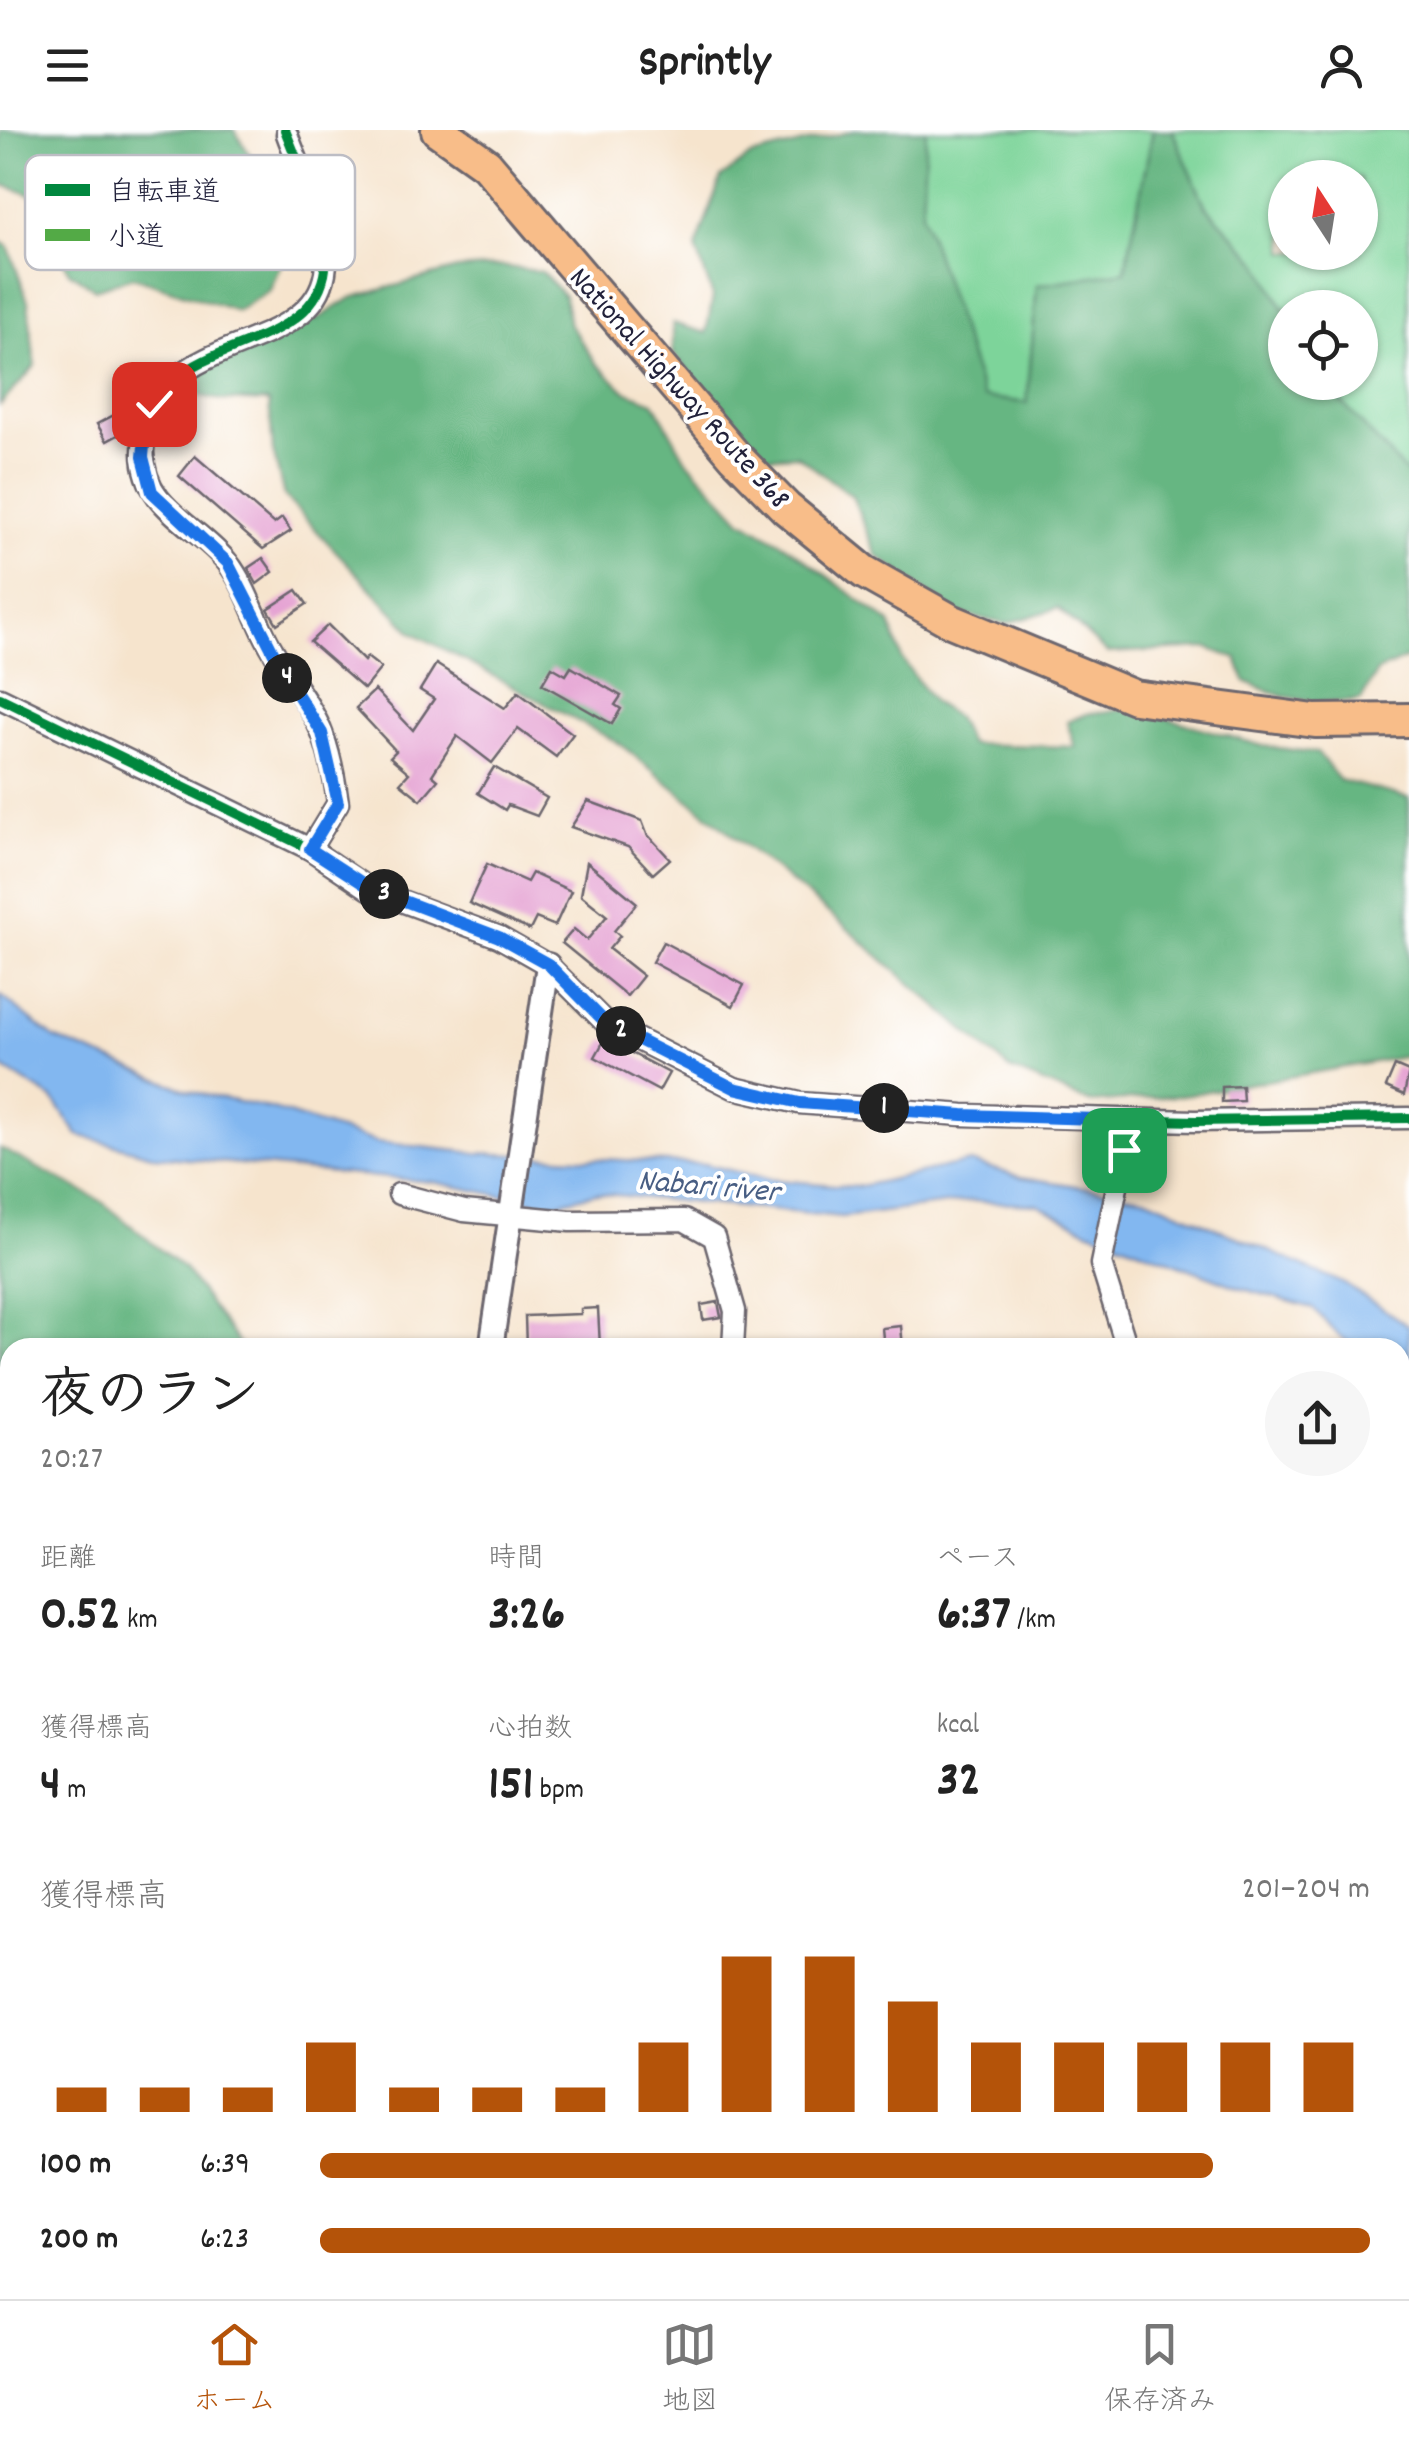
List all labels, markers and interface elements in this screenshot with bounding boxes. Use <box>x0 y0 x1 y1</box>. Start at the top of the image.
text: Sprintly <box>639 33 770 97</box>
icon: menu <box>40 38 95 93</box>
icon: person <box>1314 38 1369 93</box>
legend <box>25 155 355 270</box>
north arrow <box>1268 160 1378 270</box>
map controls <box>1268 160 1378 400</box>
text: 自転車道 <box>108 175 220 215</box>
text: 小道 <box>108 220 164 260</box>
street label: National Highway Route 368 <box>557 259 798 521</box>
button: locate <box>1268 290 1378 400</box>
pin <box>112 362 197 447</box>
icon: check <box>127 377 182 432</box>
pin: 4 <box>262 653 312 703</box>
text: 4 <box>281 658 293 698</box>
pin: 3 <box>359 869 409 919</box>
text: 3 <box>378 874 390 914</box>
pin: 2 <box>596 1006 646 1056</box>
text: 2 <box>615 1011 627 1051</box>
pin: 1 <box>859 1083 909 1133</box>
text: 1 <box>881 1088 887 1128</box>
pin <box>1082 1108 1167 1193</box>
icon: arrive <box>1097 1123 1152 1178</box>
water label: Nabari river <box>636 1160 784 1218</box>
text: 夜のラン <box>40 1361 260 1440</box>
button: share <box>1265 1371 1370 1476</box>
text: 20:27 <box>40 1438 103 1484</box>
text: 距離 <box>40 1541 96 1581</box>
text: 時間 <box>488 1541 544 1581</box>
text: ペース <box>937 1541 1019 1581</box>
text: 0.52 <box>40 1581 121 1653</box>
text: 3:26 <box>488 1581 565 1653</box>
text: 6:37 <box>937 1581 1011 1653</box>
text: km <box>121 1602 158 1642</box>
text: /km <box>1011 1602 1056 1642</box>
text: kcal <box>937 1707 979 1747</box>
text: 獲得標高 <box>40 1711 152 1751</box>
text: 心拍数 <box>488 1711 572 1751</box>
text: 32 <box>937 1747 981 1819</box>
text: 4 <box>40 1751 61 1823</box>
text: 151 <box>488 1751 533 1823</box>
text: m <box>61 1772 86 1812</box>
text: bpm <box>533 1772 584 1812</box>
text: 201–204 m <box>1242 1868 1370 1914</box>
text: 獲得標高 <box>40 1876 168 1922</box>
text: 100 m <box>40 2143 111 2189</box>
text: 6:39 <box>200 2143 250 2189</box>
text: 200 m <box>40 2218 118 2264</box>
text: 6:23 <box>200 2218 249 2264</box>
tab: ホーム <box>193 2317 276 2424</box>
tab: 地図 <box>662 2317 718 2424</box>
tab: 保存済み <box>1104 2317 1216 2424</box>

